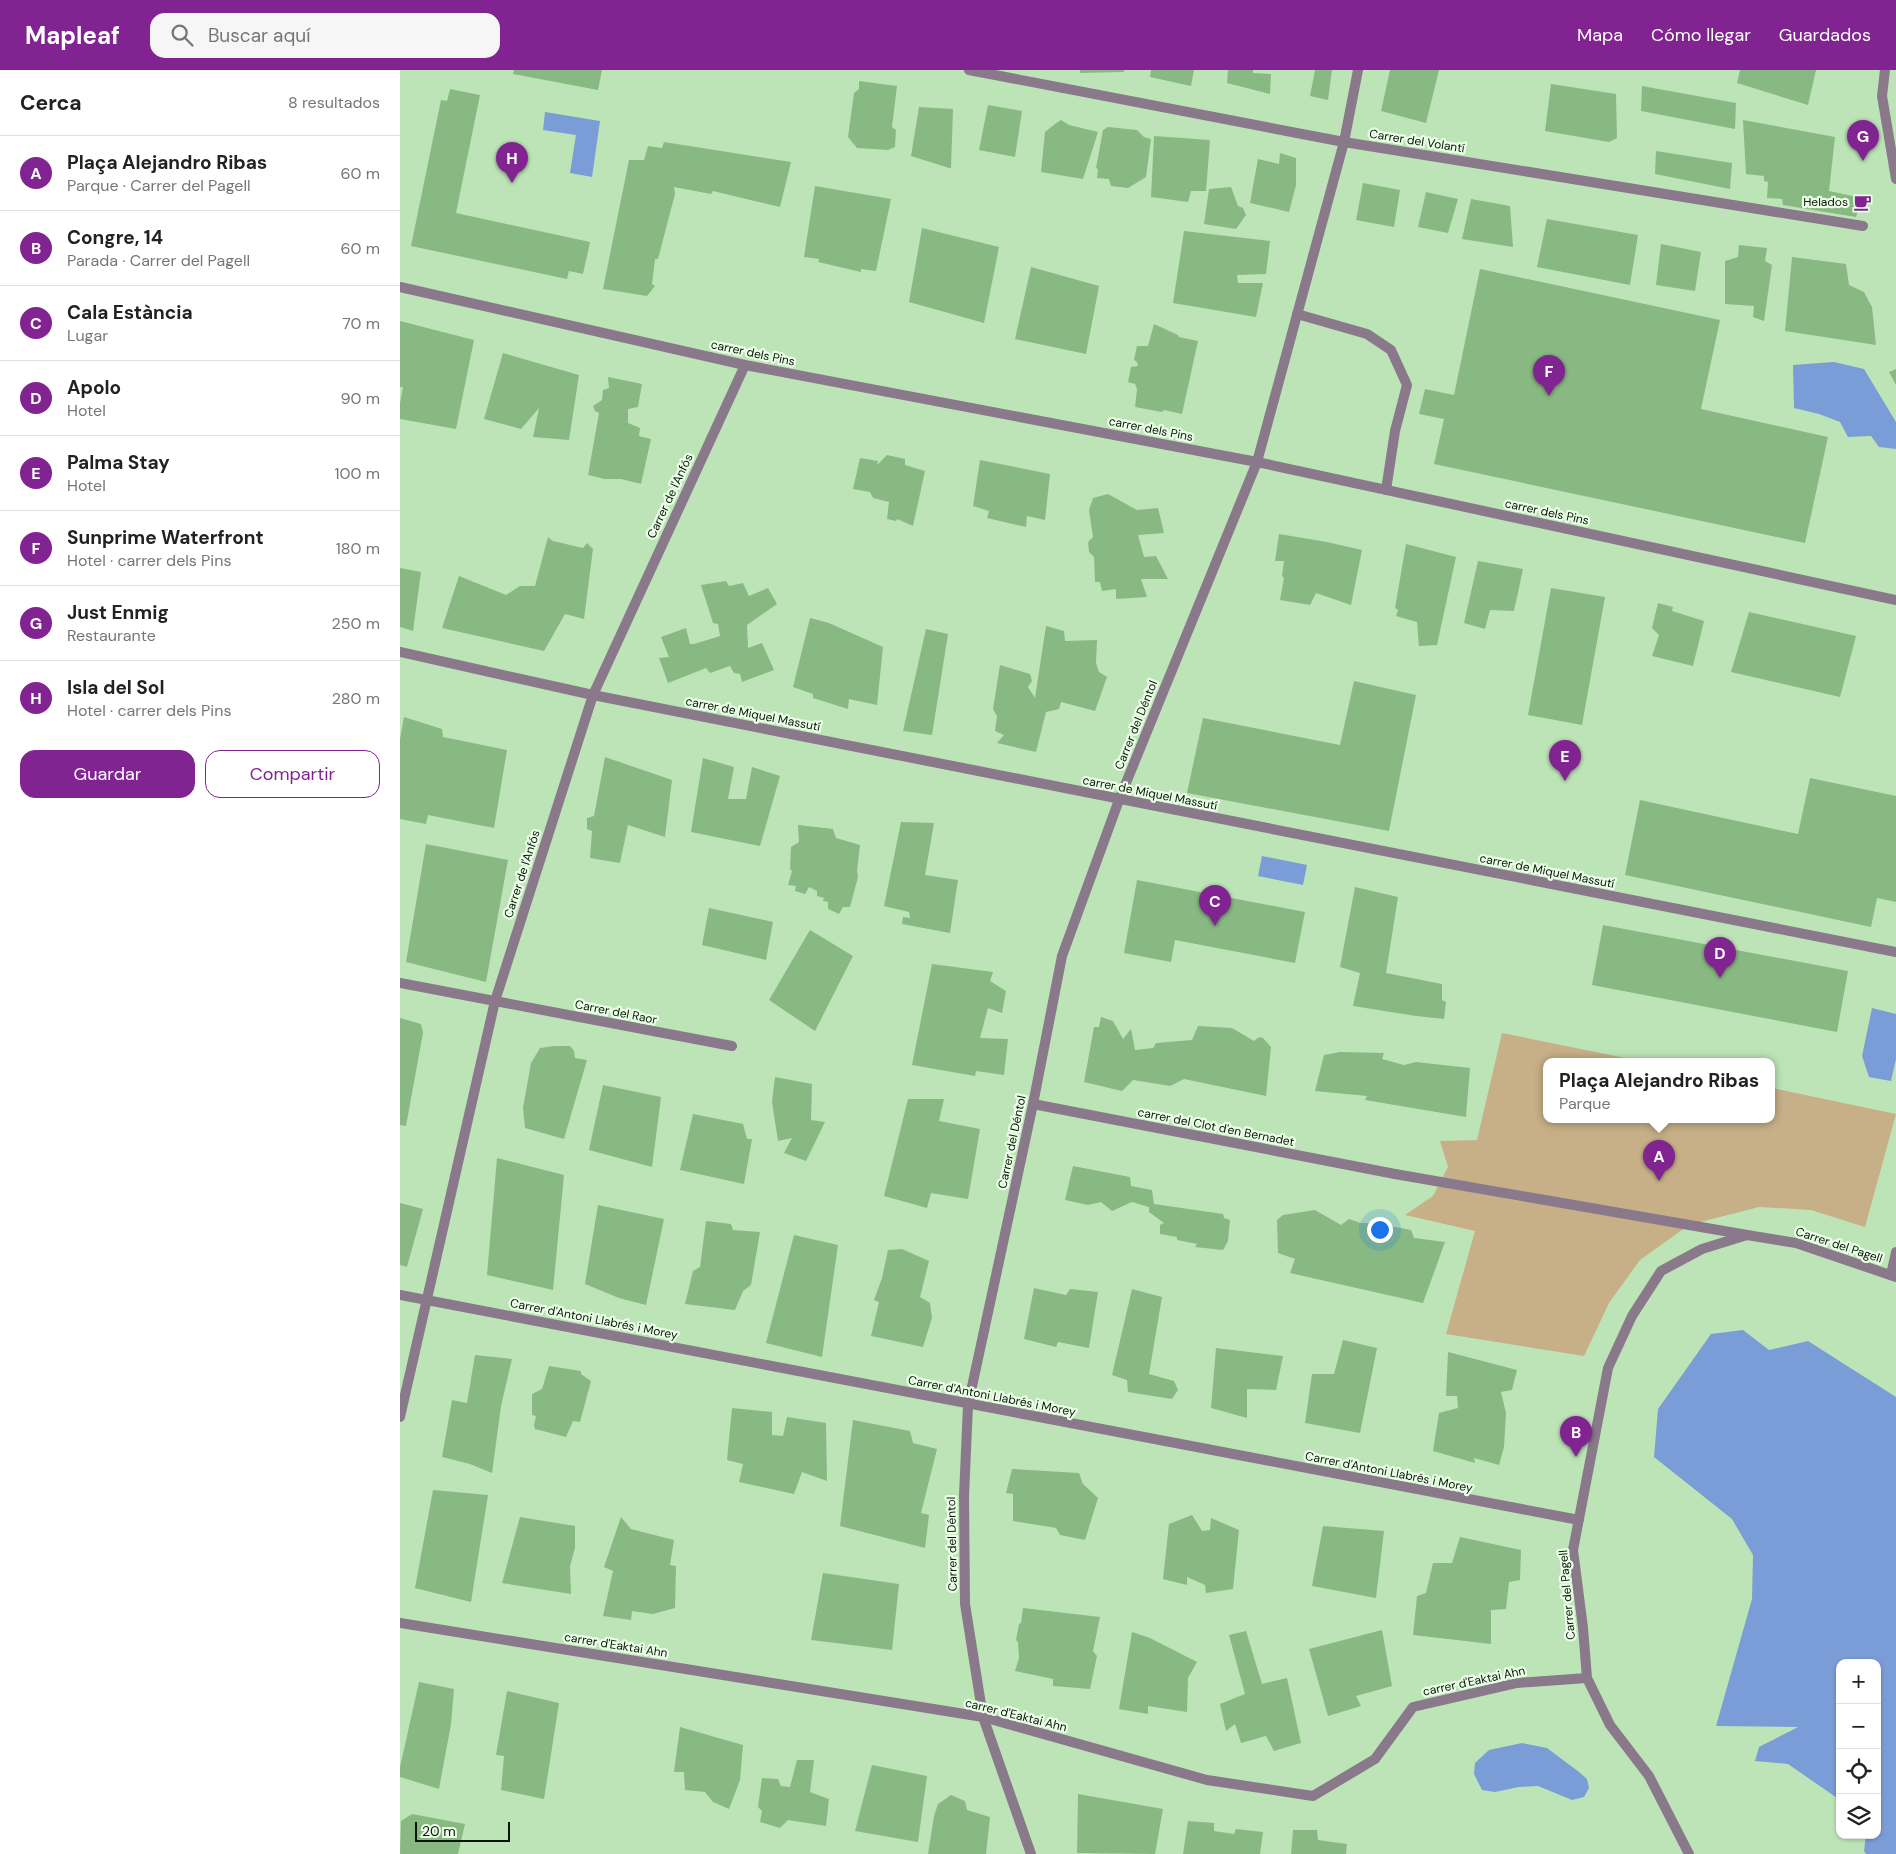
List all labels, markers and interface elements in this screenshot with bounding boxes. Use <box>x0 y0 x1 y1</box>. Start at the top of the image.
search box <box>150 13 500 58</box>
text: Mapleaf <box>25 20 120 51</box>
icon: search <box>168 21 196 49</box>
text: Buscar aquí <box>208 23 310 48</box>
text: Mapa <box>1577 23 1623 47</box>
text: Cómo llegar <box>1651 23 1751 47</box>
text: Guardados <box>1779 23 1871 47</box>
text: Cerca <box>20 89 82 117</box>
text: 8 resultados <box>288 92 380 113</box>
pin: G <box>1847 120 1879 161</box>
street label: Carrer del Volantí <box>1368 126 1466 156</box>
pin: H <box>496 142 528 183</box>
text: Plaça Alejandro Ribas <box>67 150 267 175</box>
text: A <box>30 163 42 184</box>
text: 60 m <box>340 163 380 184</box>
text: Parque · Carrer del Pagell <box>67 175 251 196</box>
cafe icon: Helados <box>1852 192 1872 212</box>
place label: Helados <box>1803 194 1848 210</box>
text: Congre, 14 <box>67 225 163 250</box>
text: B <box>31 238 41 259</box>
text: 60 m <box>340 238 380 259</box>
text: Parada · Carrer del Pagell <box>67 250 250 271</box>
text: Cala Estància <box>67 300 193 325</box>
text: C <box>30 313 42 334</box>
text: 70 m <box>342 313 380 334</box>
text: Lugar <box>67 325 108 346</box>
street label: carrer dels Pins <box>710 336 796 370</box>
pin: F <box>1533 355 1565 396</box>
text: Apolo <box>67 375 121 400</box>
text: D <box>30 388 42 409</box>
text: 90 m <box>340 388 380 409</box>
text: Hotel <box>67 400 106 421</box>
street label: carrer dels Pins <box>1108 413 1194 445</box>
text: Palma Stay <box>67 450 170 475</box>
street label: Carrer de l'Anfós <box>643 451 697 541</box>
text: E <box>31 463 41 484</box>
text: 100 m <box>335 463 380 484</box>
text: Hotel <box>67 475 106 496</box>
street label: carrer dels Pins <box>1504 495 1590 529</box>
text: Sunprime Waterfront <box>67 525 264 550</box>
text: F <box>32 538 40 559</box>
text: 180 m <box>336 538 380 559</box>
text: Hotel · carrer dels Pins <box>67 550 231 571</box>
text: Just Enmig <box>67 600 169 625</box>
text: G <box>30 613 42 634</box>
text: 250 m <box>332 613 380 634</box>
text: Restaurante <box>67 625 156 646</box>
text: Isla del Sol <box>67 675 165 700</box>
street label: Carrer del Déntol <box>1111 678 1161 772</box>
text: H <box>30 688 42 709</box>
text: 280 m <box>332 688 380 709</box>
street label: carrer de Miquel Massutí <box>684 693 822 735</box>
text: Hotel · carrer dels Pins <box>67 700 231 721</box>
pin: E <box>1549 740 1581 781</box>
button: Guardar <box>20 750 195 798</box>
button: Compartir <box>205 750 380 798</box>
street label: carrer de Miquel Massutí <box>1081 772 1219 814</box>
street label: Carrer de l'Anfós <box>500 828 544 920</box>
street label: carrer de Miquel Massutí <box>1478 850 1616 892</box>
pin: C <box>1199 885 1231 926</box>
pin: D <box>1704 937 1736 978</box>
street label: Carrer del Raor <box>573 996 659 1028</box>
popup <box>1543 1058 1775 1123</box>
text: Plaça Alejandro Ribas <box>1559 1068 1759 1093</box>
text: Parque <box>1559 1093 1611 1114</box>
street label: Carrer del Déntol <box>994 1094 1030 1190</box>
street label: carrer del Clot d'en Bernadet <box>1136 1104 1296 1150</box>
pin: A <box>1643 1140 1675 1181</box>
your location <box>1367 1217 1393 1243</box>
street label: Carrer del Pagell <box>1794 1223 1884 1267</box>
street label: Carrer d'Antoni Llabrés i Morey <box>509 1295 679 1343</box>
street label: Carrer d'Antoni Llabrés i Morey <box>907 1372 1077 1420</box>
pin: B <box>1560 1416 1592 1457</box>
street label: Carrer d'Antoni Llabrés i Morey <box>1304 1448 1474 1496</box>
street label: Carrer del Déntol <box>943 1497 961 1591</box>
street label: Carrer del Pagell <box>1555 1549 1579 1641</box>
street label: carrer d'Eaktai Ahn <box>563 1629 669 1661</box>
map controls <box>1836 1659 1881 1839</box>
button: + <box>1836 1659 1881 1704</box>
street label: carrer d'Eaktai Ahn <box>1421 1662 1527 1700</box>
street label: carrer d'Eaktai Ahn <box>963 1695 1069 1735</box>
button: − <box>1836 1704 1881 1749</box>
button: locate <box>1836 1749 1881 1794</box>
button: layers <box>1836 1794 1881 1839</box>
scale bar <box>415 1819 510 1842</box>
text: 20 m <box>422 1822 456 1840</box>

